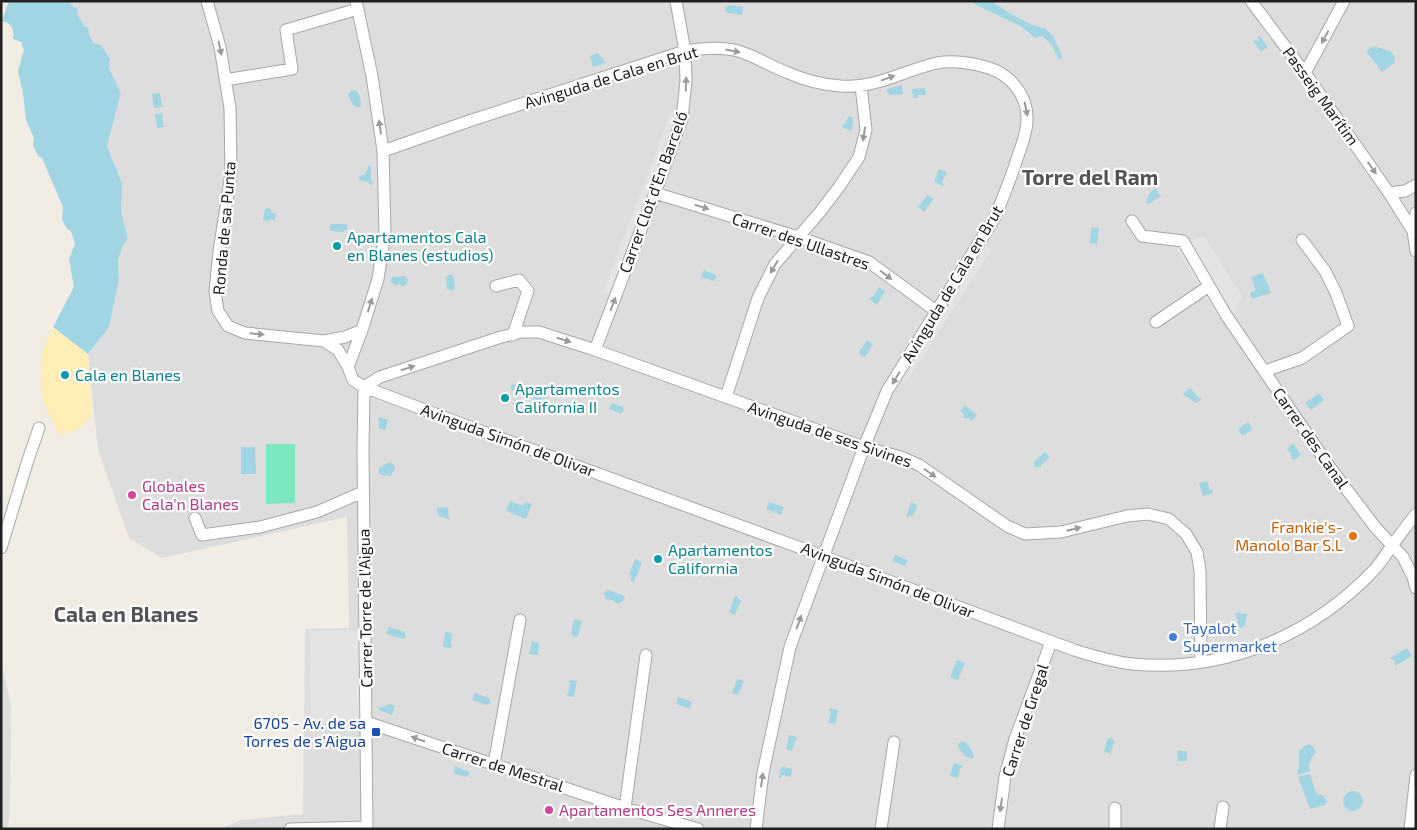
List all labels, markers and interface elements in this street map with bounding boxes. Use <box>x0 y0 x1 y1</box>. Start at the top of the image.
one-way arrow <box>1320 31 1329 44</box>
one-way arrow <box>216 41 224 57</box>
street label: Avinguda de Cala en Brut <box>522 41 700 112</box>
street label: Passeig Marítim <box>1279 43 1363 149</box>
one-way arrow <box>725 47 740 55</box>
one-way arrow <box>881 74 895 82</box>
one-way arrow <box>682 76 690 92</box>
one-way arrow <box>1022 102 1030 118</box>
street label: Carrer Clot d'En Barceló <box>614 108 691 275</box>
one-way arrow <box>375 118 383 134</box>
one-way arrow <box>859 127 867 143</box>
street label: Ronda de sa Punta <box>208 160 239 296</box>
one-way arrow <box>1367 161 1377 175</box>
district label: Torre del Ram <box>1022 164 1158 189</box>
street label: Avinguda de Cala en Brut <box>897 202 1006 366</box>
one-way arrow <box>695 204 710 212</box>
street label: Carrer des Ullastres <box>730 208 872 273</box>
place label: Apartamentos Cala en Blanes (estudios) <box>347 227 494 264</box>
marker: Apartamentos Cala en Blanes (estudios) <box>331 240 343 252</box>
one-way arrow <box>770 261 779 274</box>
one-way arrow <box>879 270 893 280</box>
one-way arrow <box>366 297 374 312</box>
one-way arrow <box>609 297 617 311</box>
one-way arrow <box>250 330 266 338</box>
one-way arrow <box>557 337 572 345</box>
one-way arrow <box>401 363 416 371</box>
place label: Cala en Blanes <box>75 365 181 384</box>
marker: Cala en Blanes <box>59 369 71 381</box>
one-way arrow <box>891 371 900 384</box>
place label: Apartamentos California II <box>515 379 620 416</box>
street label: Carrer des Canal <box>1270 384 1353 492</box>
marker: Apartamentos California II <box>499 392 511 404</box>
street label: Avinguda de ses Sivines <box>746 397 915 471</box>
street label: Avinguda Simón de Olivar <box>418 399 599 480</box>
one-way arrow <box>924 468 937 478</box>
place label: Globales Cala'n Blanes <box>142 476 239 513</box>
marker: Globales Cala'n Blanes <box>126 489 138 501</box>
place label: Frankie's- Manolo Bar S.L <box>1235 517 1343 554</box>
one-way arrow <box>1066 525 1081 533</box>
street label: Carrer Torre de l'Aigua <box>354 528 375 688</box>
marker: Frankie's- Manolo Bar S.L <box>1347 530 1359 542</box>
street label: Avinguda Simón de Olivar <box>799 538 978 622</box>
place label: Apartamentos California <box>668 540 773 577</box>
marker: Apartamentos California <box>652 553 664 565</box>
district label: Cala en Blanes <box>54 601 198 626</box>
one-way arrow <box>796 615 803 630</box>
place label: Tayalot Supermarket <box>1183 618 1277 655</box>
marker: Tayalot Supermarket <box>1167 631 1179 643</box>
street label: Carrer de Gregal <box>997 661 1052 779</box>
place label: 6705 - Av. de sa Torres de s'Aigua <box>244 713 366 750</box>
marker: 6705 - Av. de sa Torres de s'Aigua <box>370 726 382 738</box>
one-way arrow <box>410 735 425 743</box>
street label: Carrer de Mestral <box>440 738 567 795</box>
one-way arrow <box>759 772 767 788</box>
one-way arrow <box>997 798 1005 814</box>
place label: Apartamentos Ses Anneres <box>559 800 756 819</box>
marker: Apartamentos Ses Anneres <box>543 804 555 816</box>

